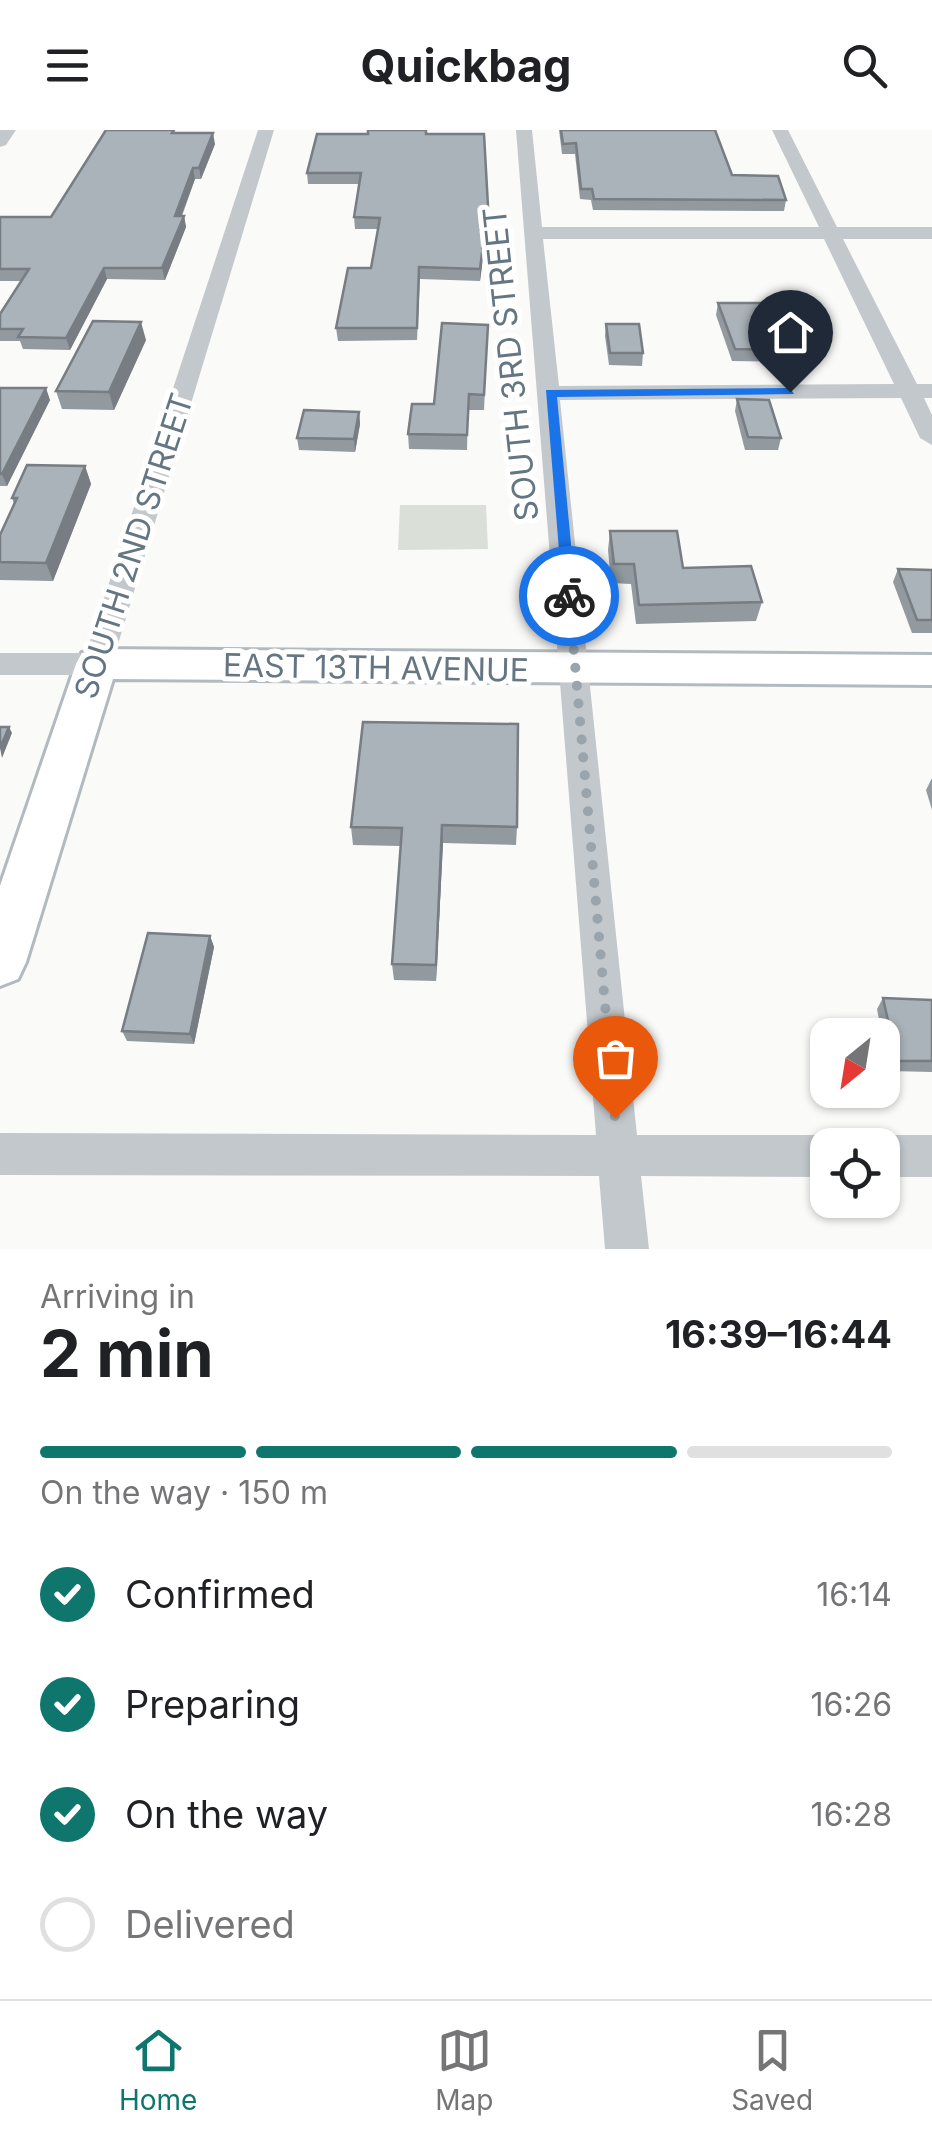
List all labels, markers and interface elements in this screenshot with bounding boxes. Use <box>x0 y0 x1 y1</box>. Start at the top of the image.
icon: menu <box>40 38 95 93</box>
text: Quickbag <box>360 38 572 93</box>
icon: search <box>837 38 892 93</box>
street label: SOUTH 3RD STREET <box>475 205 546 523</box>
pin <box>748 290 833 393</box>
icon: home <box>763 305 818 360</box>
street label: SOUTH 2ND STREET <box>66 388 201 704</box>
courier <box>519 546 619 646</box>
icon: bike <box>542 569 597 624</box>
street label: EAST 13TH AVENUE <box>223 645 529 690</box>
pin <box>573 1016 658 1119</box>
north arrow <box>810 1018 900 1108</box>
map controls <box>810 1018 900 1218</box>
icon: bag <box>588 1031 643 1086</box>
button: locate <box>810 1128 900 1218</box>
text: Arriving in <box>40 1277 195 1316</box>
text: 16:39–16:44 <box>665 1311 892 1357</box>
text: 2 min <box>40 1314 214 1393</box>
text: On the way · 150 m <box>40 1473 328 1512</box>
icon: check <box>40 1567 95 1622</box>
text: Confirmed <box>125 1571 315 1617</box>
text: 16:14 <box>816 1575 892 1614</box>
icon: check <box>40 1677 95 1732</box>
text: Preparing <box>125 1681 300 1727</box>
text: 16:26 <box>811 1685 892 1724</box>
icon: check <box>40 1787 95 1842</box>
text: On the way <box>125 1791 328 1837</box>
text: 16:28 <box>811 1795 892 1834</box>
text: Delivered <box>125 1901 295 1947</box>
tab: Home <box>119 2023 197 2117</box>
tab: Map <box>435 2023 493 2117</box>
tab: Saved <box>731 2023 813 2117</box>

